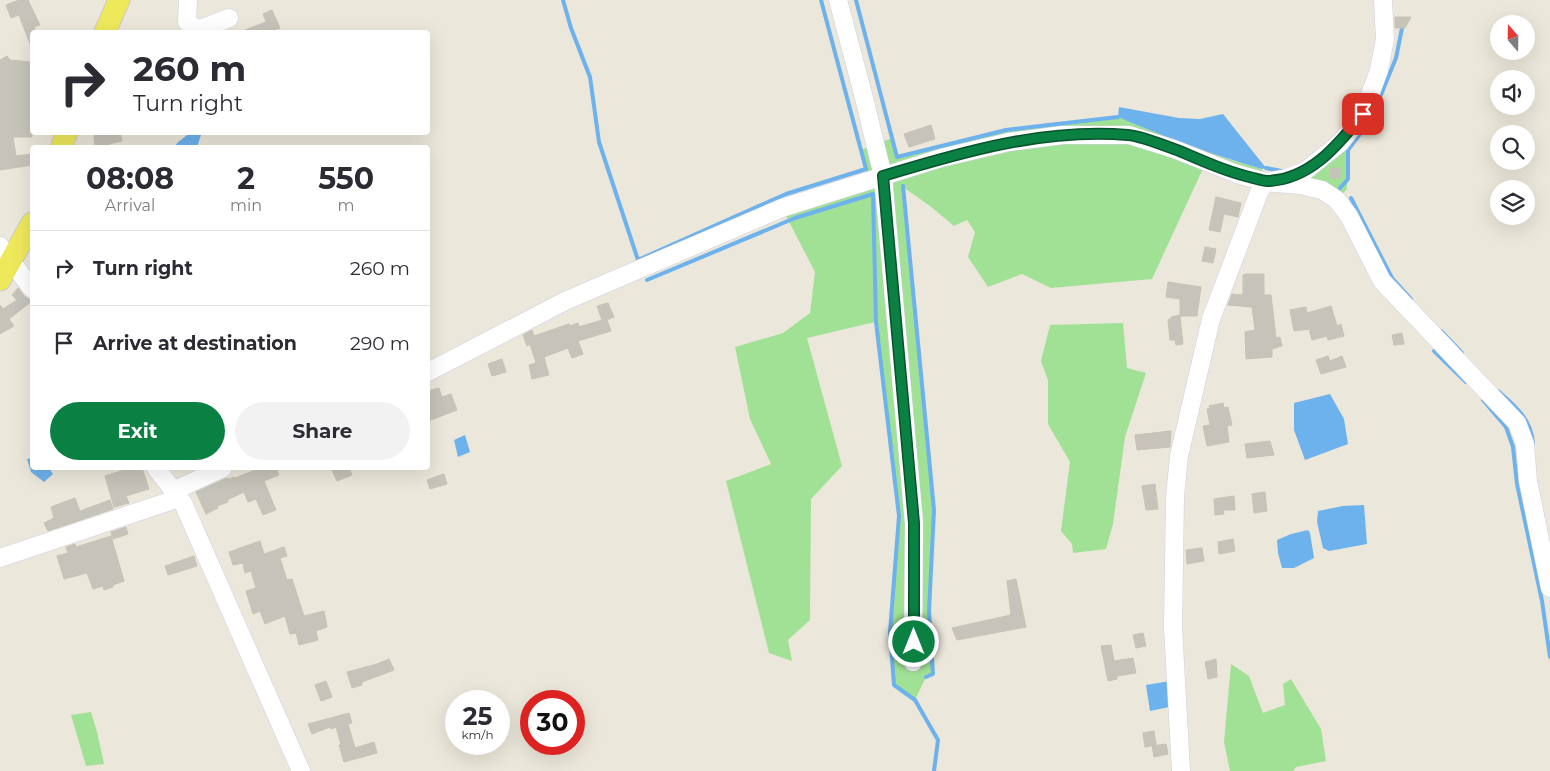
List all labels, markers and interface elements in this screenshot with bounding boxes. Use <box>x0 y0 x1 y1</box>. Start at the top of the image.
north arrow <box>1490 15 1535 60</box>
map controls <box>1490 15 1535 225</box>
text: 260 m <box>133 47 246 90</box>
icon: right <box>50 50 115 115</box>
button: sound <box>1490 70 1535 115</box>
text: Turn right <box>133 90 243 117</box>
pin <box>1342 93 1384 135</box>
icon: arrive <box>1349 100 1377 128</box>
button: search <box>1490 125 1535 170</box>
text: 08:08 <box>86 160 174 197</box>
text: 2 <box>237 160 255 197</box>
text: 550 <box>318 160 374 197</box>
button: layers <box>1490 180 1535 225</box>
text: Arrival <box>105 196 155 215</box>
text: min <box>230 196 262 215</box>
text: m <box>338 196 355 215</box>
icon: right <box>50 254 78 282</box>
text: Turn right <box>93 257 193 280</box>
text: 260 m <box>350 257 410 280</box>
icon: arrive <box>50 329 78 357</box>
text: Arrive at destination <box>93 332 297 355</box>
text: 290 m <box>350 332 410 355</box>
button: Exit <box>50 402 225 460</box>
button: Share <box>235 402 410 460</box>
position arrow <box>887 615 939 667</box>
speed limit sign: 30 <box>520 690 585 755</box>
text: 25 <box>463 701 492 731</box>
text: km/h <box>461 727 494 742</box>

